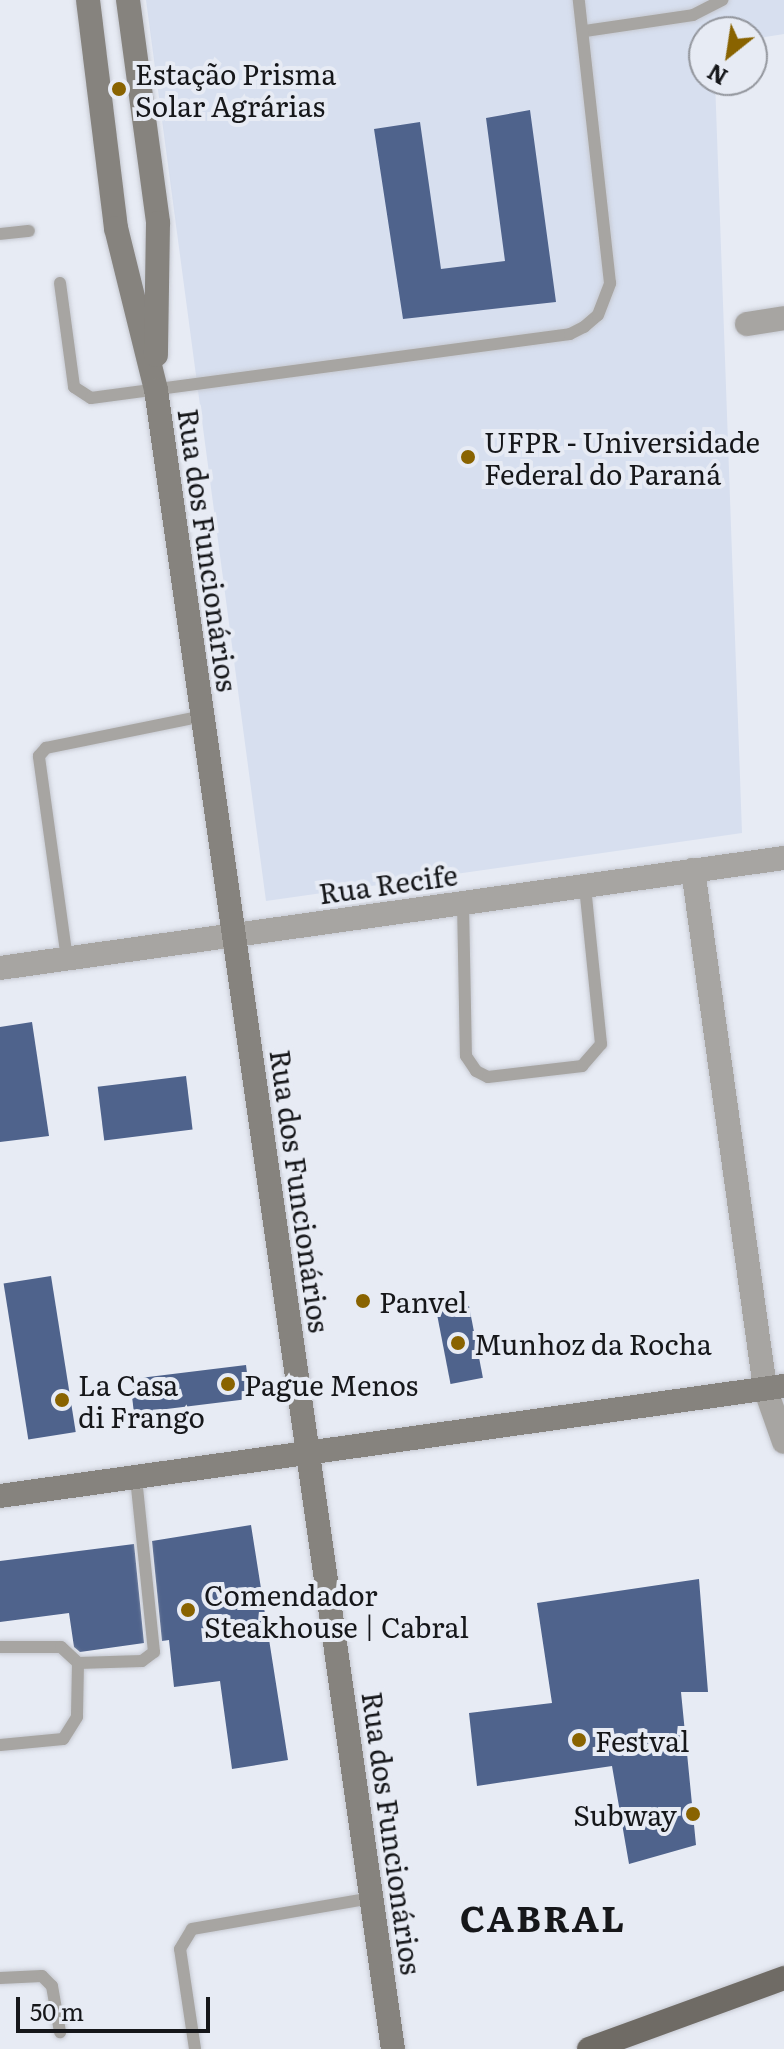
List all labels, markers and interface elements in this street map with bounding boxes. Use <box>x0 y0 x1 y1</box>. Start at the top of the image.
north arrow <box>688 16 768 96</box>
place label: Estação Prisma Solar Agrárias <box>135 56 336 122</box>
text: N <box>701 57 733 94</box>
marker: Estação Prisma Solar Agrárias <box>110 80 128 98</box>
street label: Rua dos Funcionários <box>173 406 245 694</box>
place label: UFPR - Universidade Federal do Paraná <box>484 424 760 490</box>
marker: UFPR - Universidade Federal do Paraná <box>459 448 477 466</box>
street label: Rua Recife <box>316 857 460 909</box>
street label: Rua dos Funcionários <box>265 1047 337 1335</box>
place label: Panvel <box>379 1284 467 1318</box>
marker: Panvel <box>354 1292 372 1310</box>
place label: Munhoz da Rocha <box>474 1326 712 1360</box>
marker: Munhoz da Rocha <box>449 1334 467 1352</box>
place label: La Casa di Frango <box>78 1367 205 1433</box>
place label: Pague Menos <box>244 1367 418 1401</box>
marker: Pague Menos <box>219 1375 237 1393</box>
marker: La Casa di Frango <box>53 1391 71 1409</box>
place label: Comendador Steakhouse | Cabral <box>204 1577 469 1643</box>
marker: Comendador Steakhouse | Cabral <box>179 1601 197 1619</box>
street label: Rua dos Funcionários <box>357 1689 429 1977</box>
place label: Festval <box>595 1723 689 1757</box>
marker: Festval <box>570 1731 588 1749</box>
place label: Subway <box>573 1797 677 1831</box>
marker: Subway <box>684 1805 702 1823</box>
district label: CABRAL <box>460 1895 626 1939</box>
scale bar <box>20 1981 214 2031</box>
text: 50 m <box>30 1993 84 2028</box>

